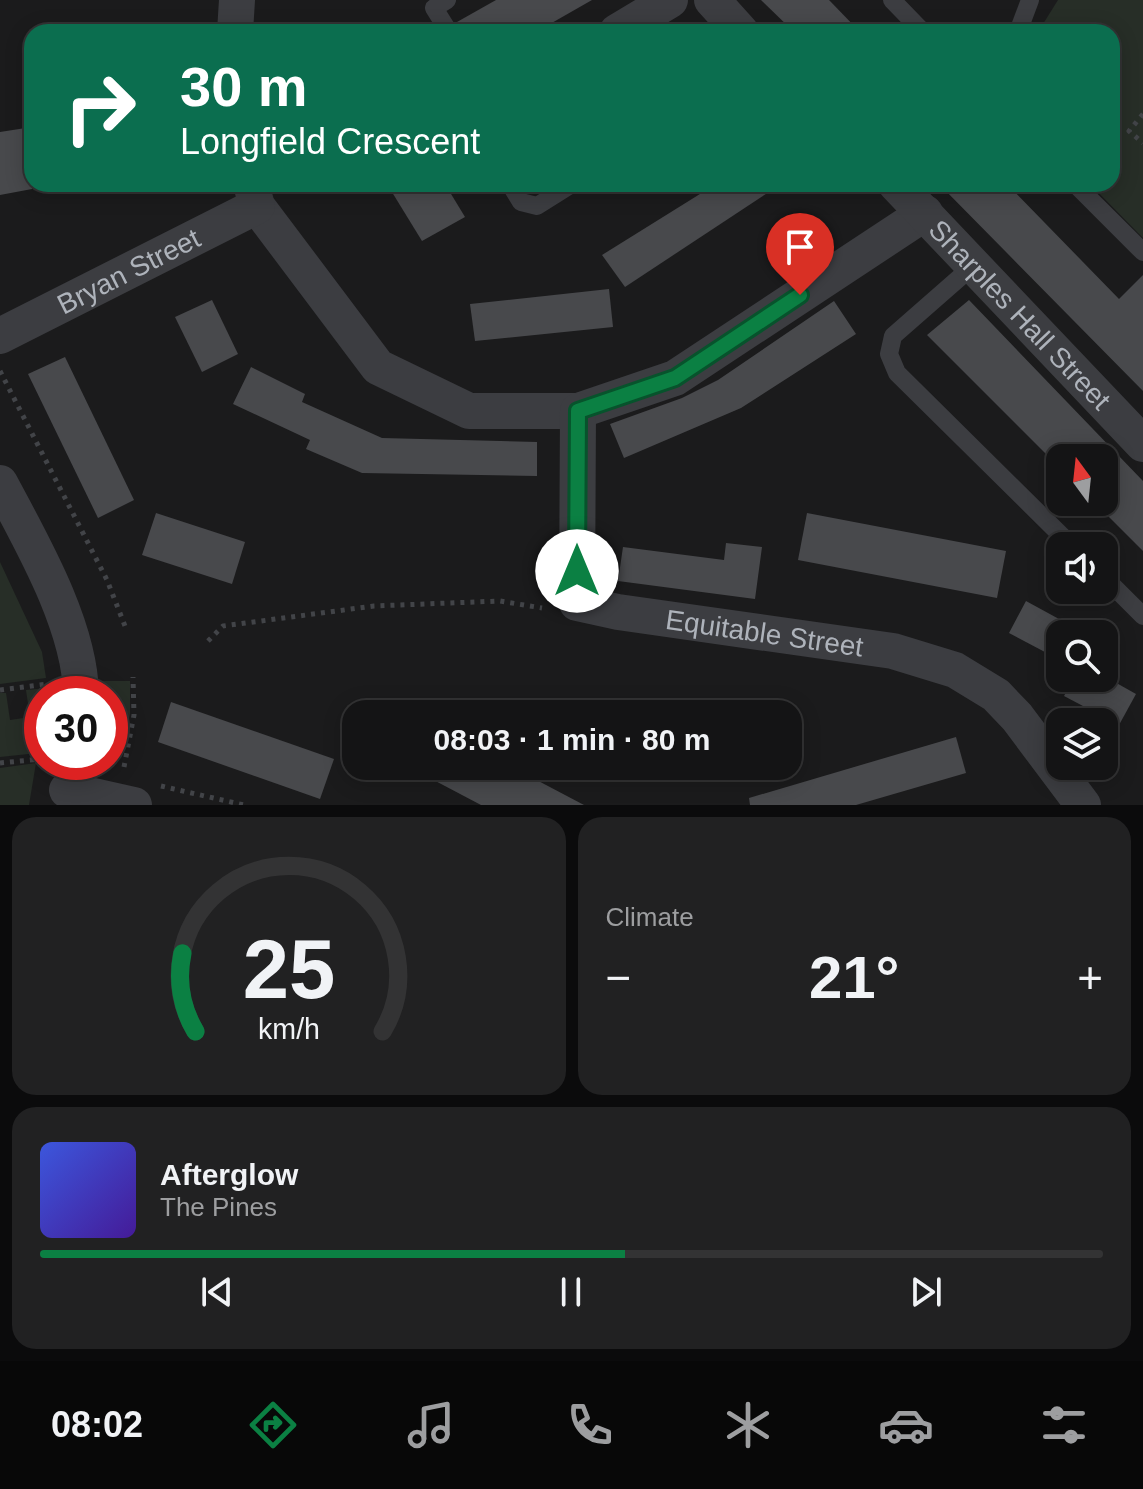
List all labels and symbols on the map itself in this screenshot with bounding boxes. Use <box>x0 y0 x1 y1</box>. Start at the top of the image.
pin <box>766 213 834 295</box>
street label: Sharples Hall Street <box>923 214 1117 416</box>
street label: Bryan Street <box>52 222 205 320</box>
north arrow <box>1046 444 1118 516</box>
position arrow <box>535 529 619 613</box>
street label: Equitable Street <box>664 603 866 662</box>
speed limit sign: 30 <box>24 676 128 780</box>

